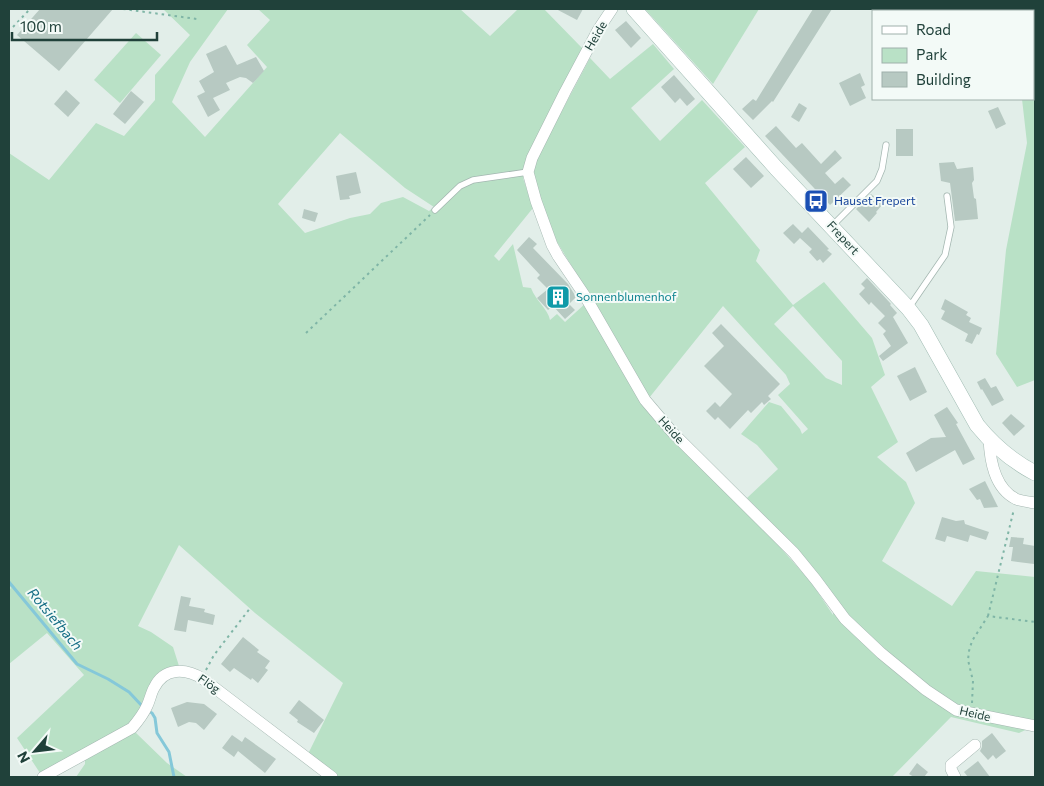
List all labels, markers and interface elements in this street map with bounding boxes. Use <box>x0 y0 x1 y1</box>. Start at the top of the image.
scale bar <box>12 10 158 42</box>
legend <box>872 10 1034 100</box>
text: 100 m <box>20 17 62 35</box>
street label: Heide <box>581 18 609 53</box>
text: Road <box>916 20 951 38</box>
text: Park <box>916 45 947 63</box>
text: Building <box>916 70 971 88</box>
bus stop icon: Hauset Frepert <box>803 188 829 214</box>
place label: Hauset Frepert <box>834 193 916 207</box>
street label: Frepert <box>825 218 863 257</box>
building icon: Sonnenblumenhof <box>545 284 571 310</box>
place label: Sonnenblumenhof <box>576 289 677 303</box>
street label: Heide <box>656 413 688 446</box>
water label: Rotsiefbach <box>24 584 86 653</box>
street label: Flög <box>196 671 224 696</box>
street label: Heide <box>958 703 992 723</box>
north arrow <box>10 726 60 776</box>
text: N <box>13 749 33 766</box>

